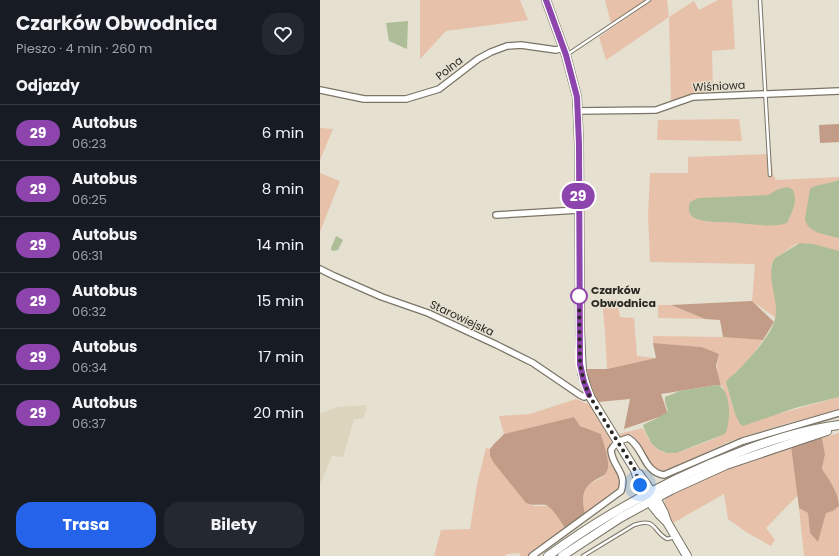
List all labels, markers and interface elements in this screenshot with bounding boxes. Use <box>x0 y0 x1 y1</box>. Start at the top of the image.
text: Czarków Obwodnica <box>16 10 217 37</box>
button: heart <box>262 13 304 55</box>
text: Pieszo · 4 min · 260 m <box>16 39 153 58</box>
street label: Polna <box>432 52 466 84</box>
text: Odjazdy <box>16 75 80 96</box>
street label: Wiśniowa <box>692 77 746 95</box>
text: Autobus <box>72 112 137 133</box>
text: 6 min <box>262 122 304 143</box>
text: 29 <box>30 123 46 143</box>
text: 06:23 <box>72 134 106 153</box>
text: Autobus <box>72 168 137 189</box>
text: 8 min <box>262 178 304 199</box>
text: 29 <box>30 179 46 199</box>
line badge: 29 <box>560 183 596 209</box>
text: 29 <box>570 186 586 206</box>
text: 06:25 <box>72 190 107 209</box>
text: Autobus <box>72 224 137 245</box>
text: 14 min <box>257 234 304 255</box>
text: 29 <box>30 235 46 255</box>
text: 06:31 <box>72 246 103 265</box>
text: Autobus <box>72 280 137 301</box>
place label: Czarków Obwodnica <box>591 282 656 311</box>
marker: Czarków Obwodnica <box>570 287 588 305</box>
text: 15 min <box>257 290 304 311</box>
text: 29 <box>30 291 46 311</box>
street label: Starowiejska <box>427 296 497 340</box>
text: 06:32 <box>72 302 106 321</box>
text: Autobus <box>72 336 137 357</box>
text: 17 min <box>258 346 304 367</box>
text: 29 <box>30 347 46 367</box>
text: 06:34 <box>72 358 107 377</box>
text: Autobus <box>72 392 137 413</box>
text: 20 min <box>253 402 304 423</box>
text: 29 <box>30 403 46 423</box>
text: 06:37 <box>72 414 106 433</box>
your location <box>630 475 650 495</box>
button: Trasa <box>16 502 156 548</box>
button: Bilety <box>164 502 304 548</box>

